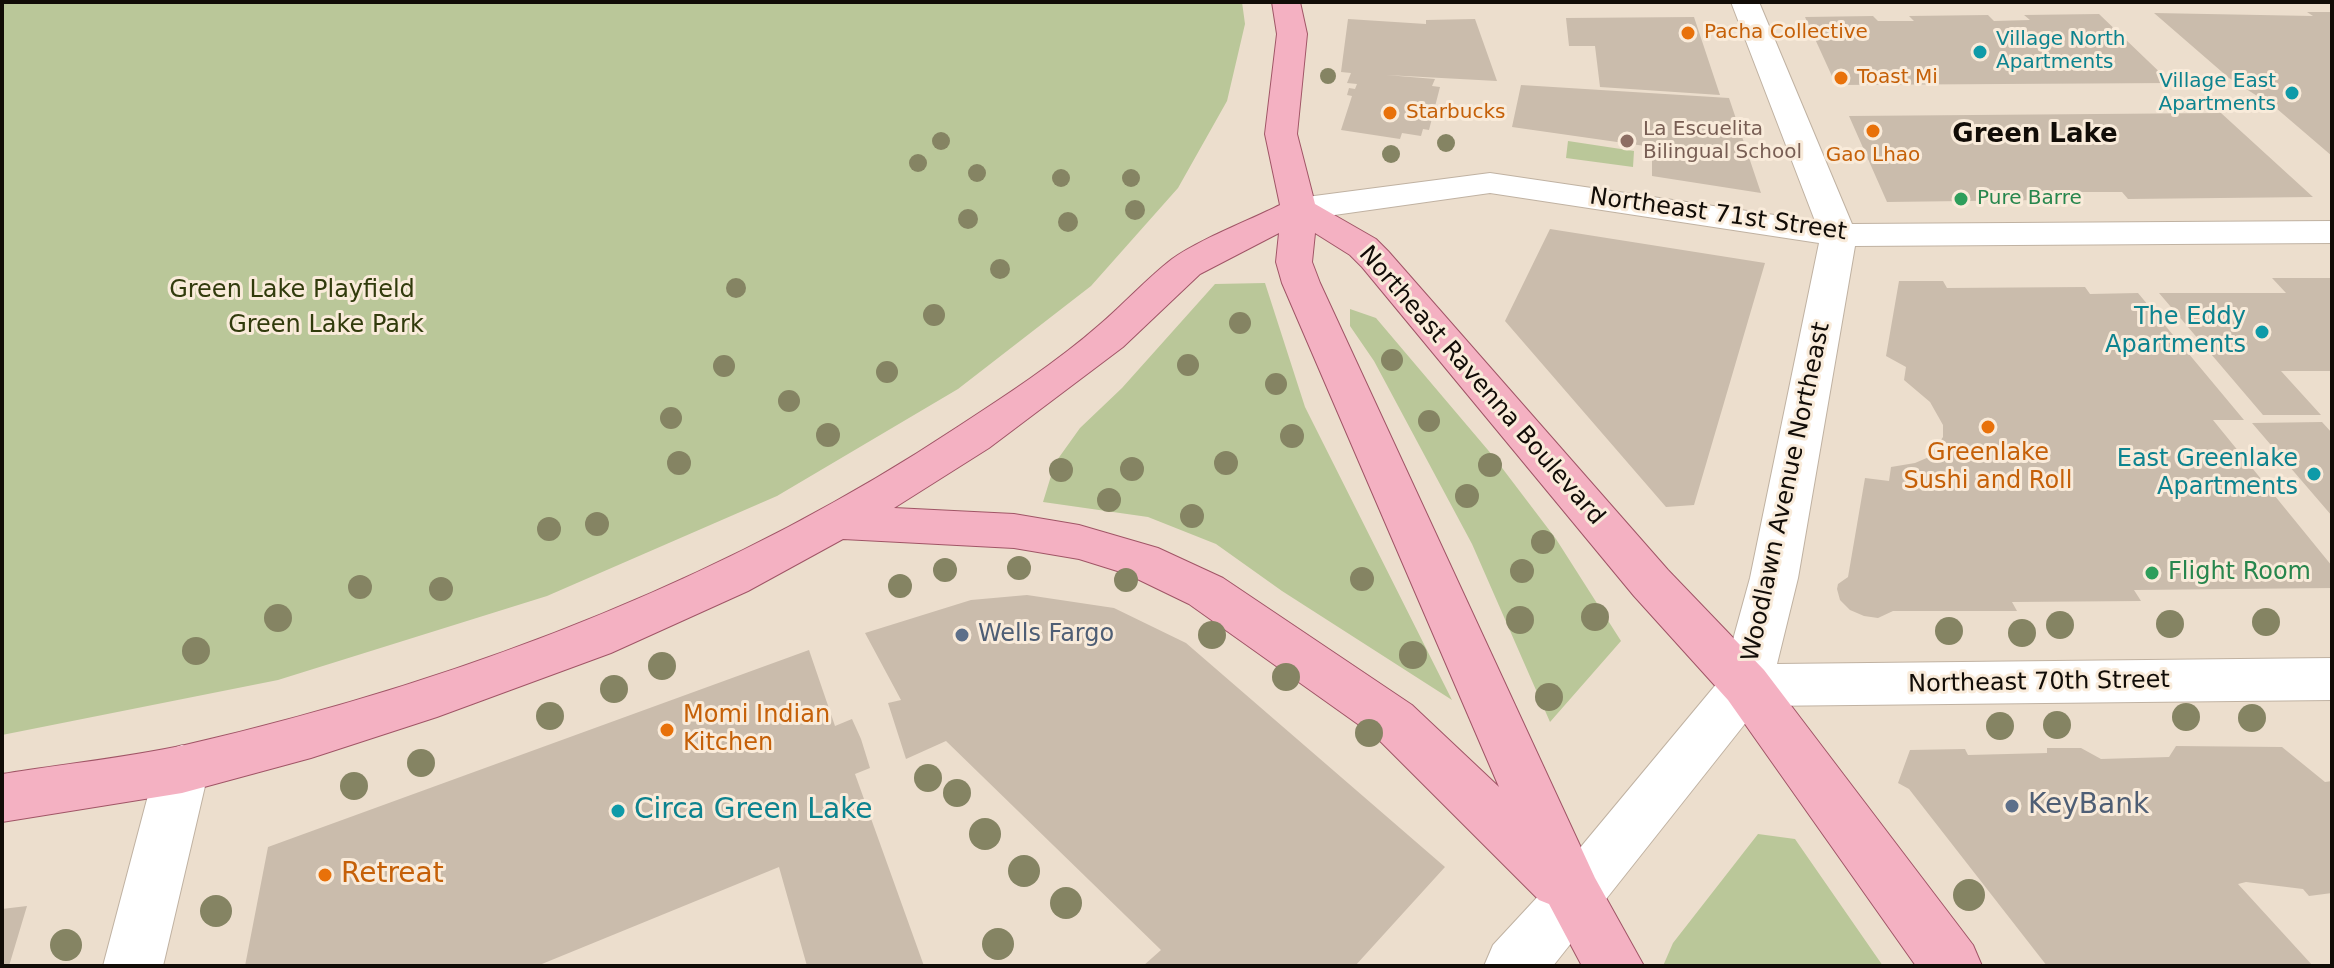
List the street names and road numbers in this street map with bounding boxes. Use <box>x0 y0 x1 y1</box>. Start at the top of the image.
street label: Northeast 71st Street <box>1588 183 1848 247</box>
street label: Northeast Ravenna Boulevard <box>1352 241 1610 531</box>
street label: Woodlawn Avenue Northeast <box>1737 320 1837 664</box>
street label: Northeast 70th Street <box>1908 666 2170 700</box>

